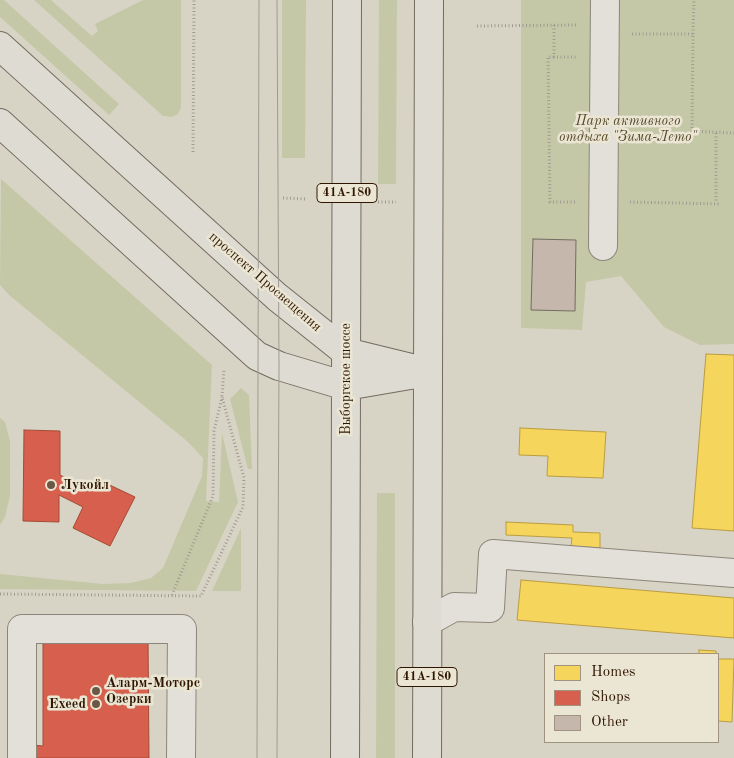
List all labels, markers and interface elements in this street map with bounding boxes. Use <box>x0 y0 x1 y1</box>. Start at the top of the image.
park label: Парк активного отдыха "Зима-Лето" <box>559 113 697 146</box>
road number: 41А-180 <box>317 184 377 202</box>
street label: проспект Просвещения <box>205 229 325 335</box>
street label: Выборгское шоссе <box>338 323 354 435</box>
place label: Лукойл <box>61 477 109 493</box>
marker: Лукойл <box>45 479 57 491</box>
legend <box>544 653 719 743</box>
text: Homes <box>591 665 636 680</box>
road number: 41А-180 <box>397 668 457 686</box>
place label: Аларм-Моторс Озерки <box>106 675 200 708</box>
marker: Аларм-Моторс Озерки <box>90 685 102 697</box>
text: Shops <box>591 690 630 705</box>
place label: Exeed <box>49 696 86 712</box>
marker: Exeed <box>90 698 102 710</box>
text: Other <box>591 715 628 730</box>

